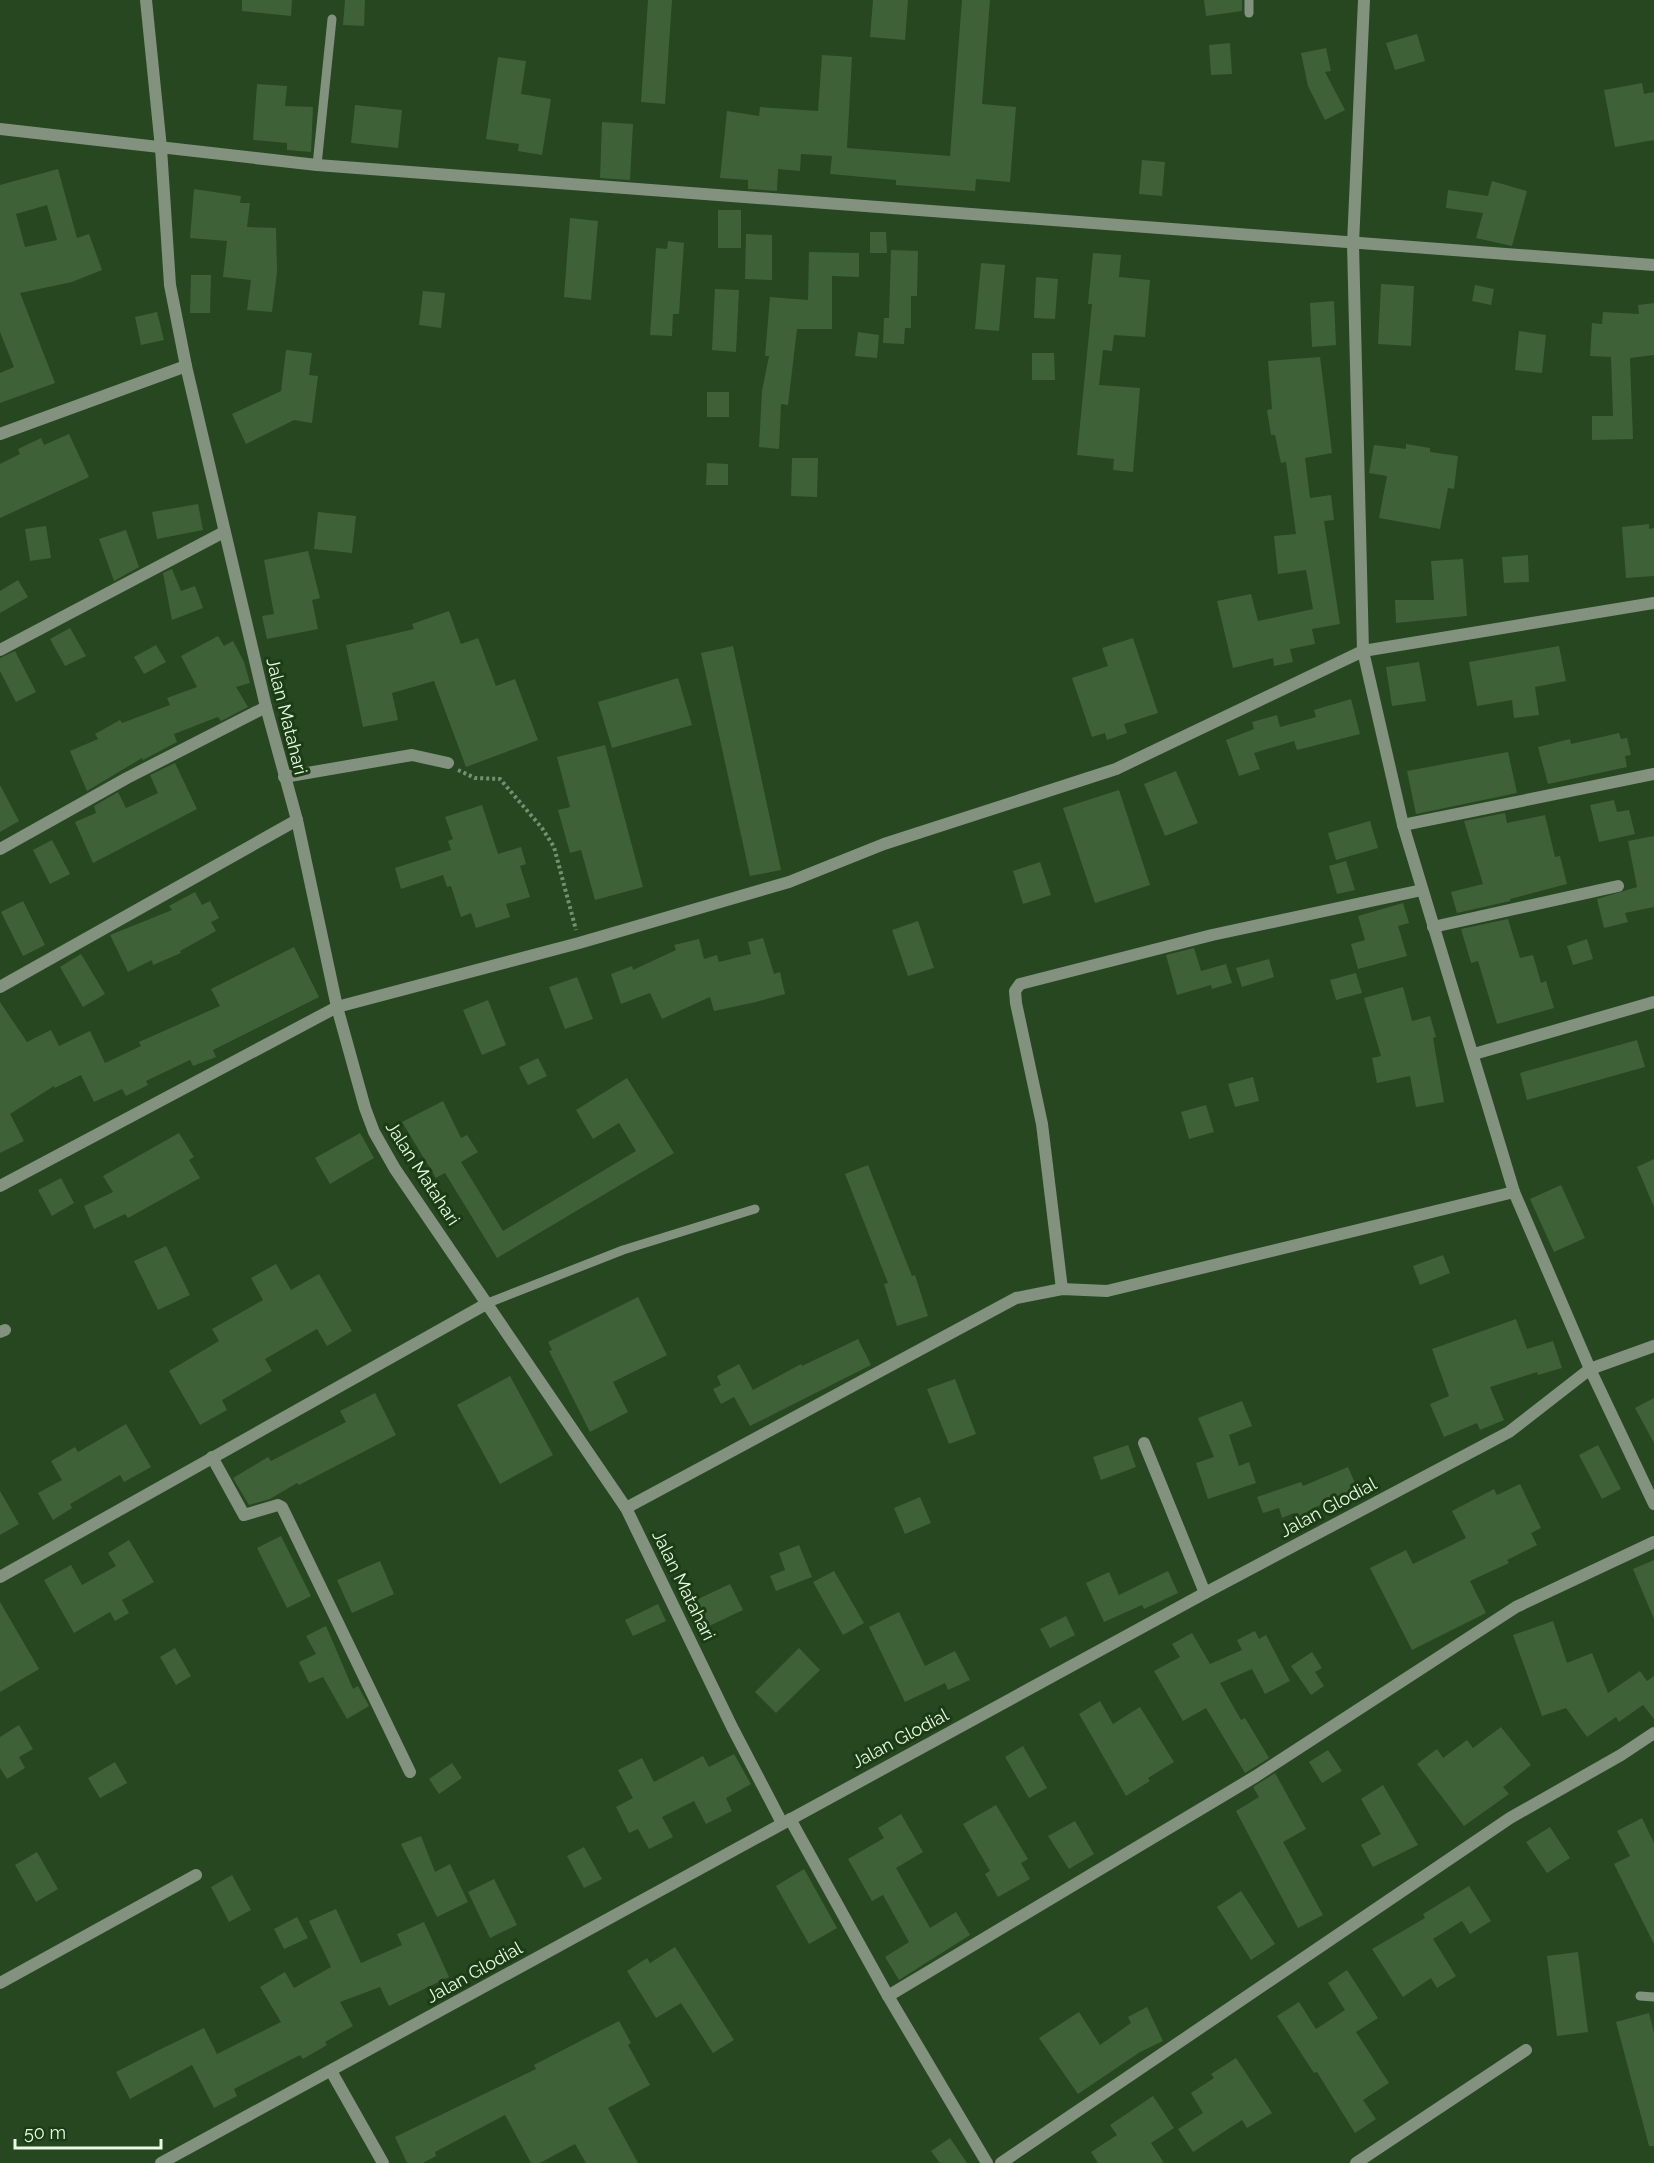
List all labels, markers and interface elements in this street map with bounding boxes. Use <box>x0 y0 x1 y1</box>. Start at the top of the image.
street label: Jalan Matahari <box>262 655 312 777</box>
street label: Jalan Matahari <box>382 1117 464 1229</box>
street label: Jalan Glodial <box>1276 1473 1380 1541</box>
street label: Jalan Matahari <box>648 1526 720 1644</box>
street label: Jalan Glodial <box>848 1704 952 1772</box>
street label: Jalan Glodial <box>422 1937 526 2007</box>
scale bar <box>15 2112 160 2150</box>
text: 50 m <box>24 2122 66 2143</box>

